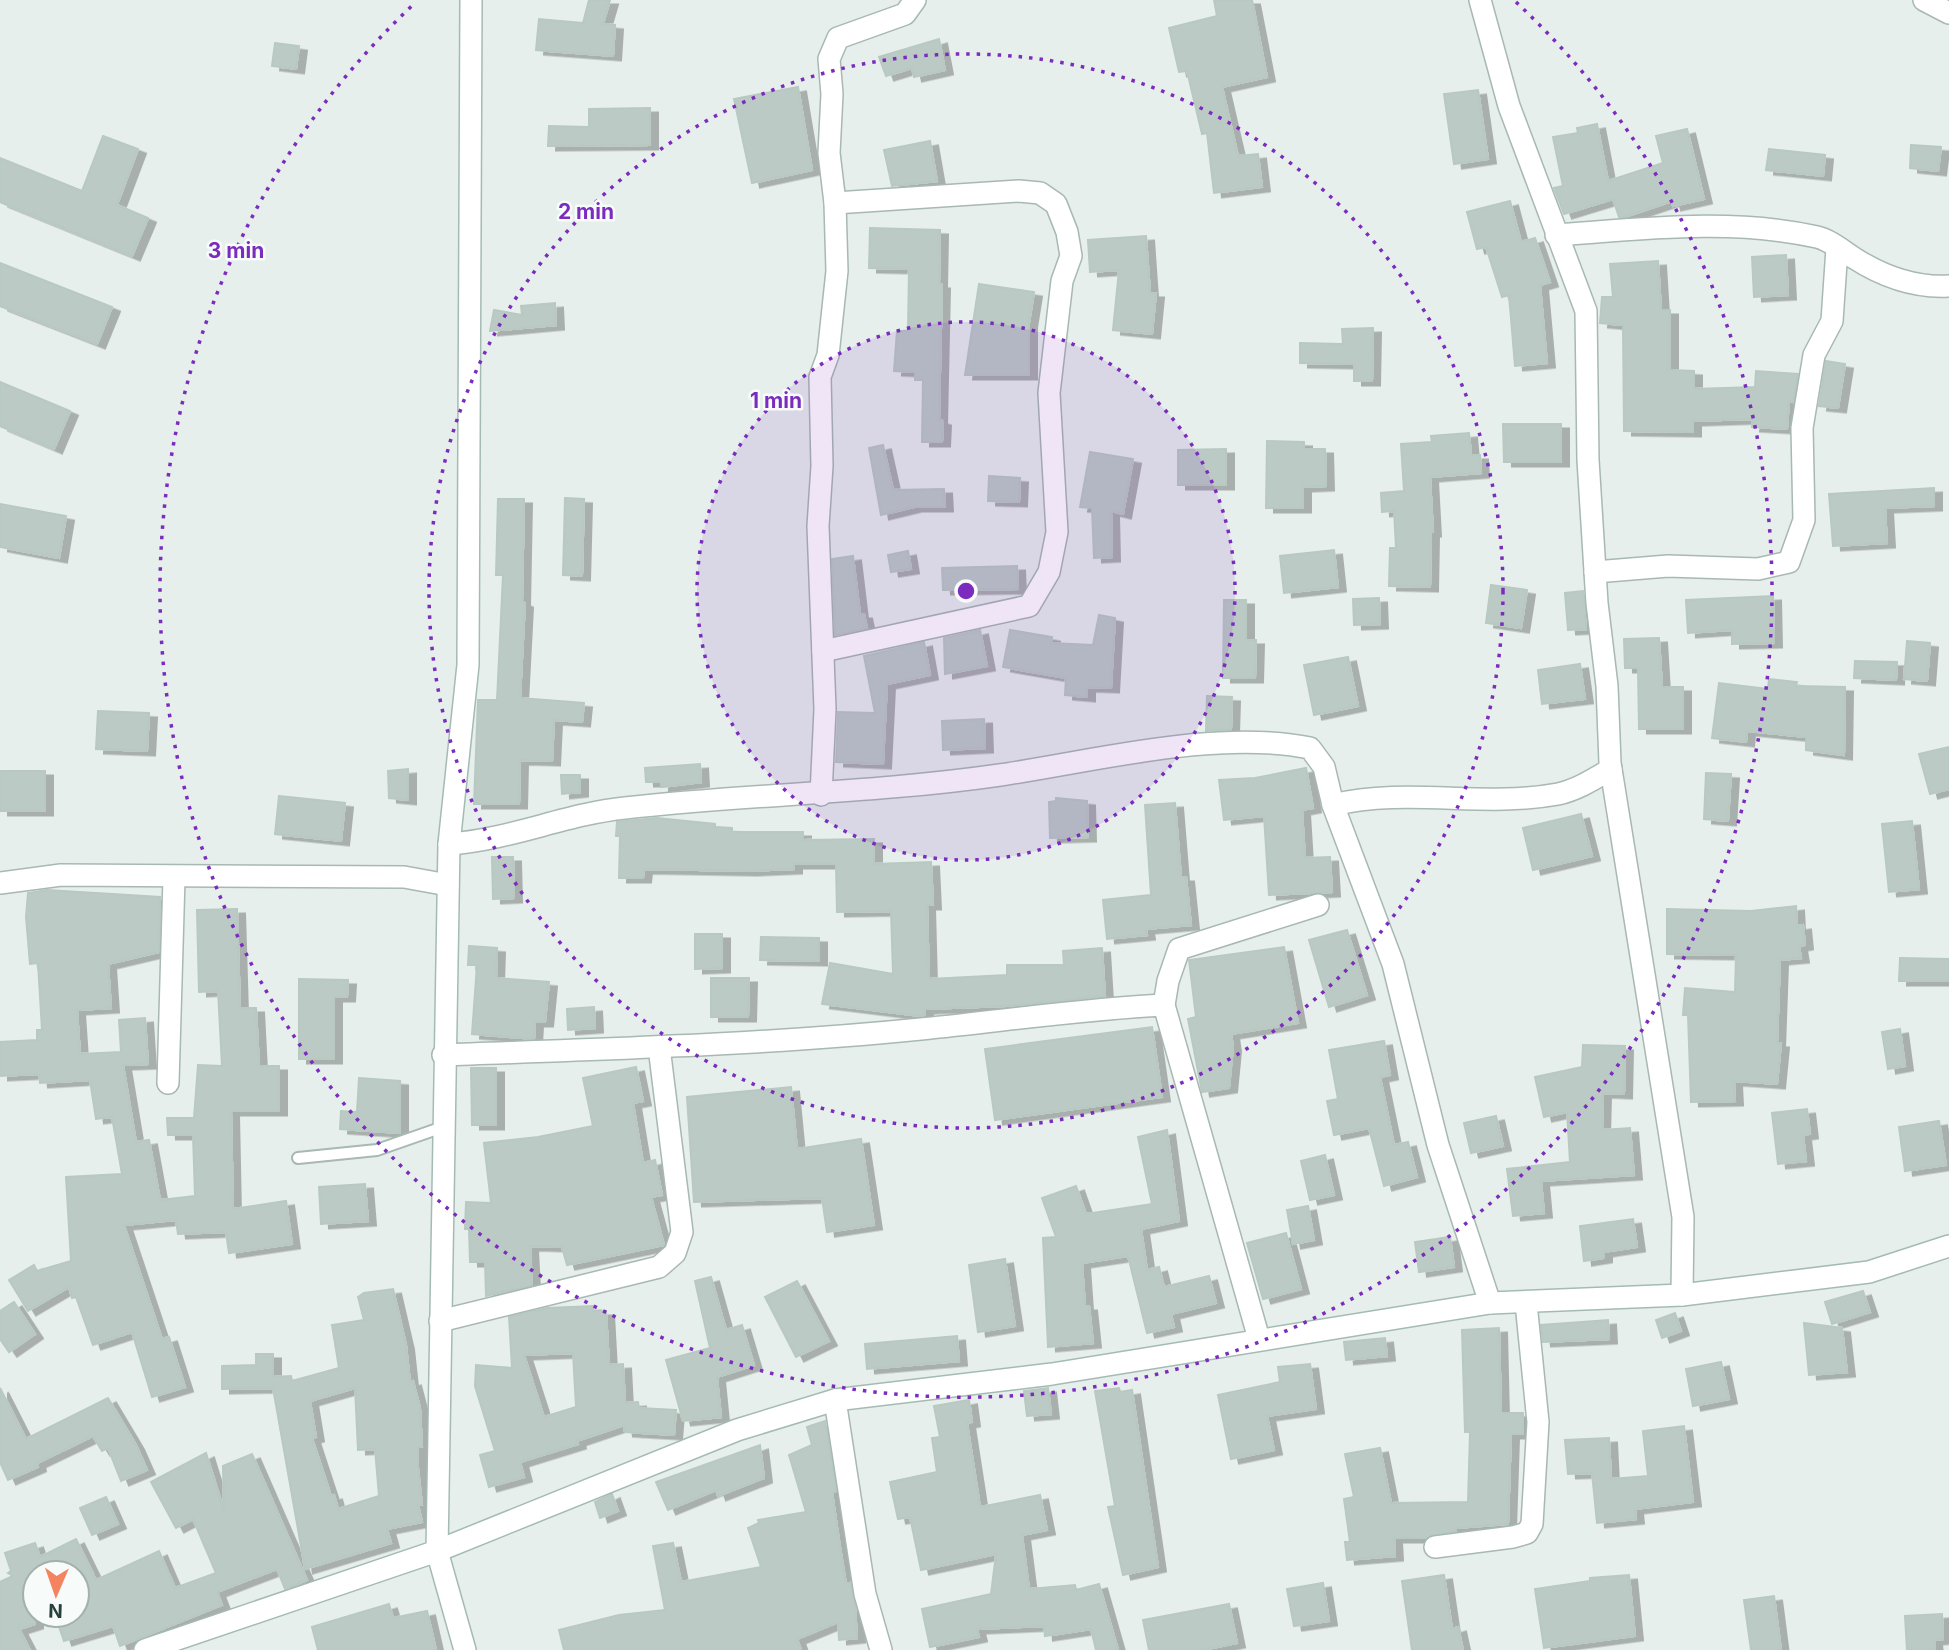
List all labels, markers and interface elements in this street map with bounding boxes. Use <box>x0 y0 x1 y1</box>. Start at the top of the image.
text: 2 min <box>558 199 614 224</box>
text: 3 min <box>208 238 264 263</box>
text: 1 min <box>750 388 802 413</box>
centre of rings <box>954 579 978 603</box>
north arrow <box>21 1559 91 1629</box>
text: N <box>48 1599 63 1622</box>

